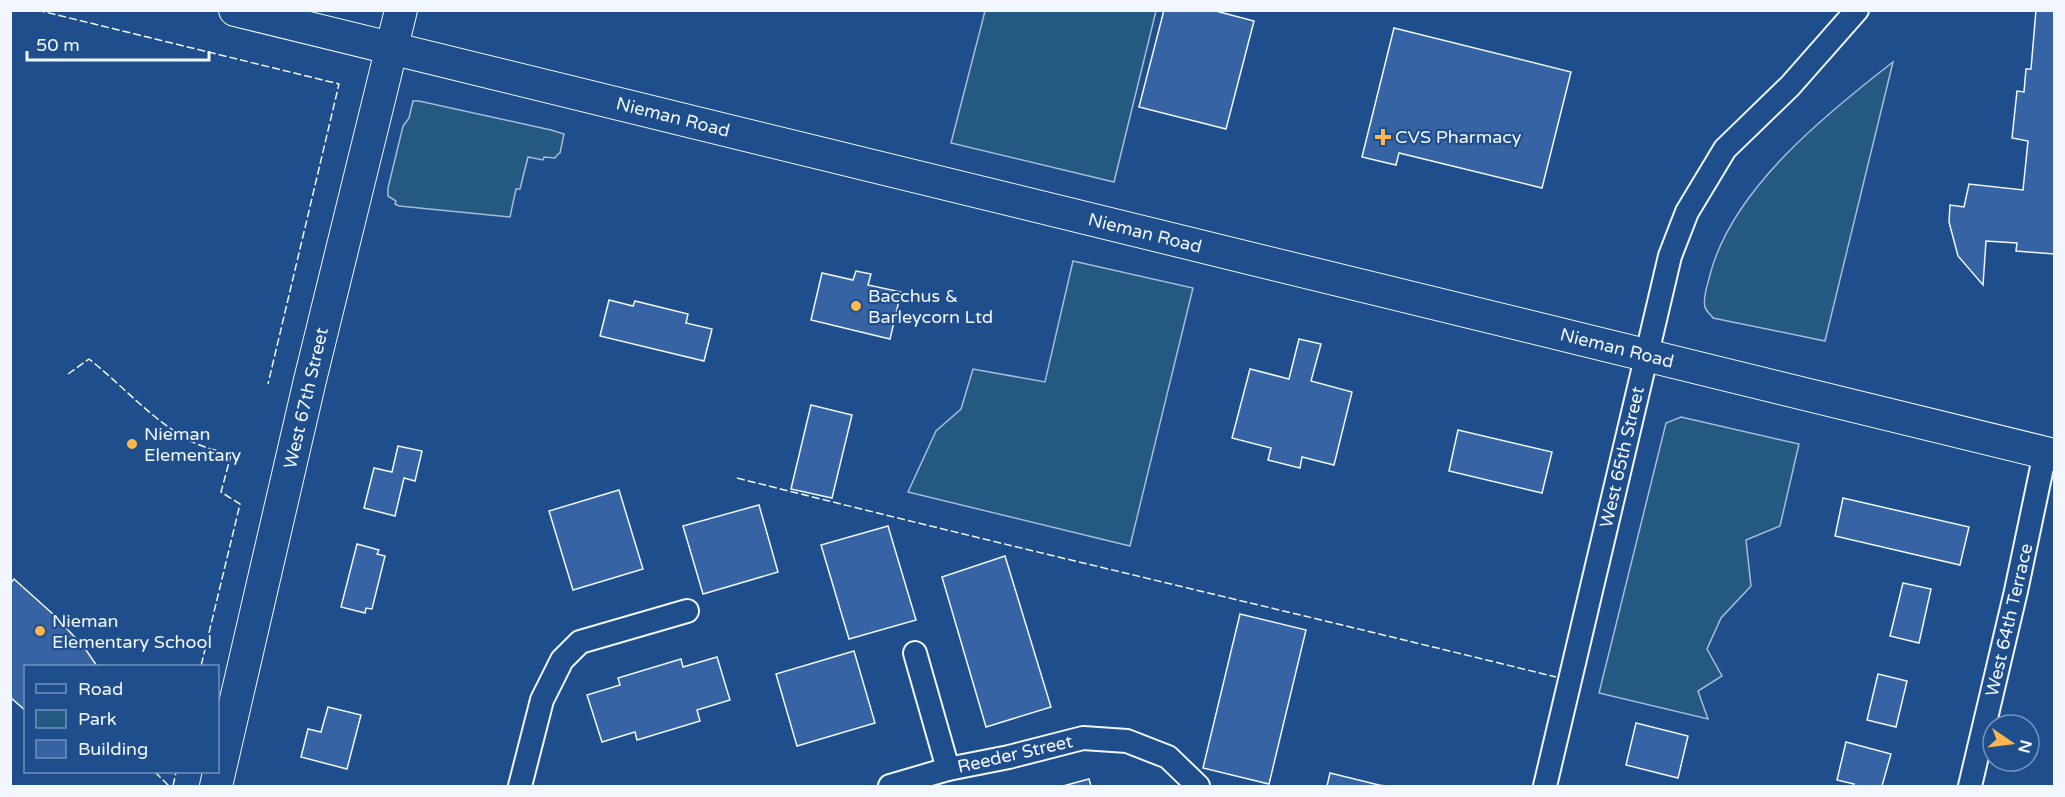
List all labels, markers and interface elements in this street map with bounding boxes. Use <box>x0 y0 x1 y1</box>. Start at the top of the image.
scale bar <box>27 24 208 62</box>
text: 50 m <box>36 34 80 56</box>
street label: Nieman Road <box>614 92 732 142</box>
place label: CVS Pharmacy <box>1395 126 1522 148</box>
marker: CVS Pharmacy <box>1376 130 1390 144</box>
street label: Nieman Road <box>1086 208 1204 258</box>
place label: Bacchus & Barleycorn Ltd <box>868 285 993 328</box>
marker: Bacchus & Barleycorn Ltd <box>849 299 863 313</box>
street label: Nieman Road <box>1558 323 1676 373</box>
street label: West 67th Street <box>279 325 333 471</box>
street label: West 65th Street <box>1595 384 1649 530</box>
place label: Nieman Elementary <box>144 423 241 466</box>
marker: Nieman Elementary <box>125 437 139 451</box>
street label: West 64th Terrace <box>1981 541 2037 699</box>
place label: Nieman Elementary School <box>52 610 212 653</box>
marker: Nieman Elementary School <box>33 624 47 638</box>
legend <box>24 665 219 773</box>
text: Road <box>78 678 123 700</box>
text: Park <box>78 708 117 730</box>
north arrow <box>1981 713 2041 773</box>
street label: Reeder Street <box>955 730 1075 778</box>
text: Building <box>78 738 148 760</box>
text: N <box>2013 738 2036 755</box>

